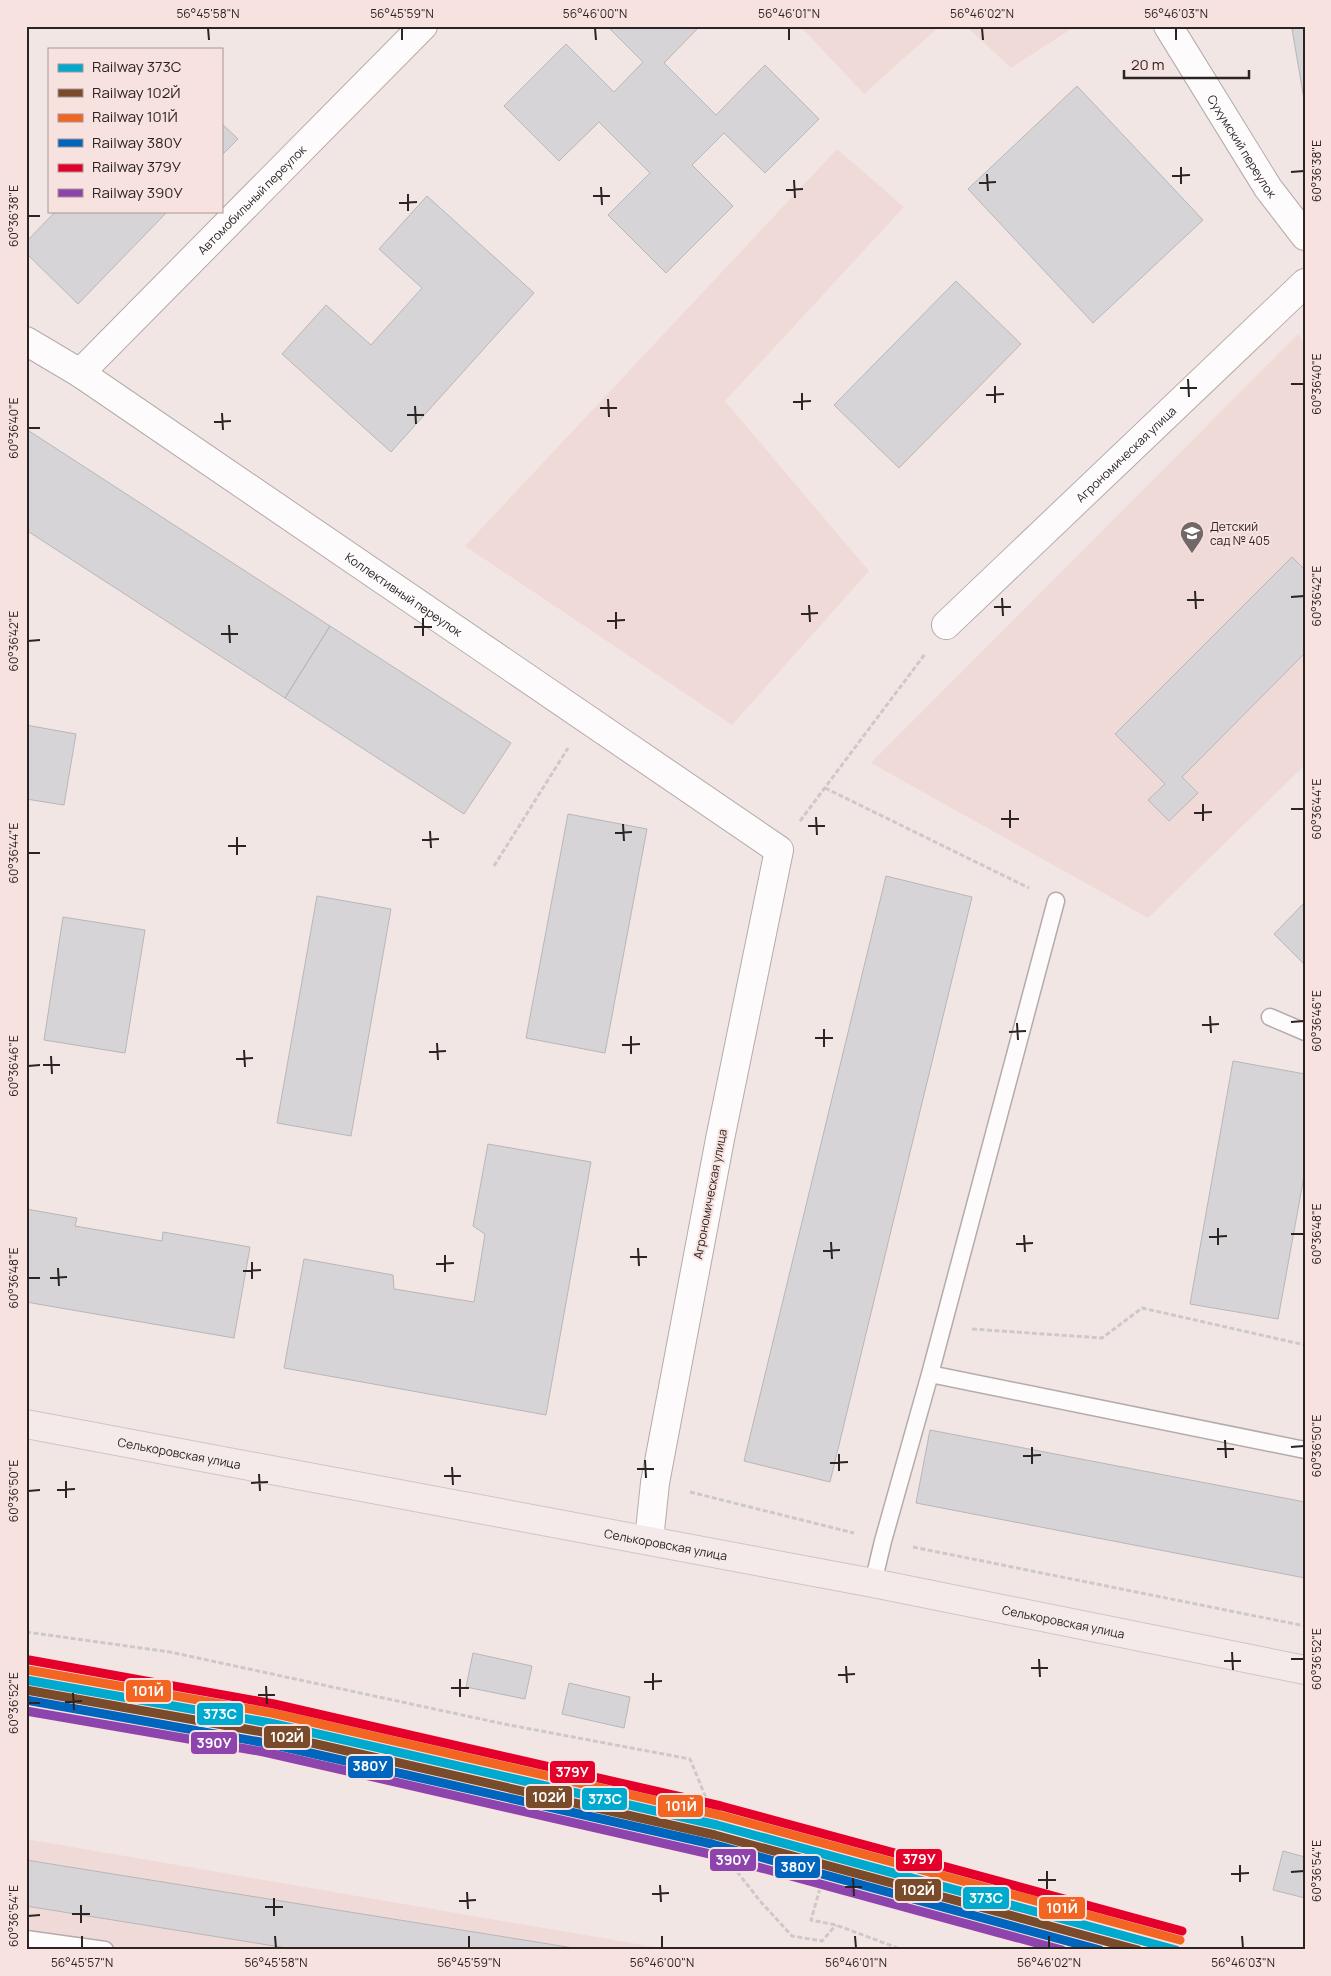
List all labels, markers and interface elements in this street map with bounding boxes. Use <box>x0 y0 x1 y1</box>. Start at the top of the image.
text: 56°45'58"N <box>176 5 240 22</box>
text: 56°45'59"N <box>370 5 434 22</box>
text: 56°46'00"N <box>563 5 627 22</box>
text: 56°46'01"N <box>758 5 820 22</box>
text: 56°46'02"N <box>950 5 1014 22</box>
text: 56°46'03"N <box>1144 5 1208 22</box>
legend <box>48 48 222 212</box>
scale bar <box>1124 48 1248 80</box>
text: 20 m <box>1131 54 1164 75</box>
text: Railway 373C <box>92 56 182 77</box>
text: Railway 102Й <box>92 82 180 103</box>
street label: Сухумский переулок <box>1204 91 1281 202</box>
text: Railway 101Й <box>92 106 178 127</box>
text: Railway 380У <box>92 132 183 153</box>
street label: Автомобильный переулок <box>194 140 310 258</box>
text: 60°36'38"E <box>1308 140 1325 202</box>
text: Railway 379У <box>92 156 182 177</box>
text: Railway 390У <box>92 182 183 203</box>
text: 60°36'38"E <box>5 185 22 247</box>
text: 60°36'40"E <box>1308 353 1325 415</box>
text: 60°36'40"E <box>5 397 22 459</box>
street label: Агрономическая улица <box>1072 402 1179 506</box>
place label: Детский сад № 405 <box>1210 518 1270 549</box>
school or university icon: Детский сад № 405 <box>1179 520 1205 554</box>
street label: Коллективный переулок <box>342 548 467 641</box>
text: 60°36'42"E <box>1308 565 1325 626</box>
text: 60°36'42"E <box>5 610 22 671</box>
text: 60°36'44"E <box>1308 778 1325 839</box>
text: 60°36'44"E <box>5 822 22 883</box>
text: 60°36'46"E <box>1308 990 1325 1052</box>
text: 60°36'46"E <box>5 1035 22 1097</box>
street label: Агрономическая улица <box>689 1127 731 1261</box>
text: 60°36'48"E <box>1308 1203 1325 1264</box>
text: 60°36'48"E <box>5 1247 22 1308</box>
text: 60°36'50"E <box>1308 1415 1325 1477</box>
street label: Селькоровская улица <box>116 1433 242 1473</box>
text: 60°36'50"E <box>5 1460 22 1522</box>
street label: Селькоровская улица <box>603 1524 729 1564</box>
street label: Селькоровская улица <box>1001 1601 1126 1642</box>
text: 60°36'52"E <box>1308 1628 1325 1690</box>
text: 60°36'52"E <box>5 1672 22 1734</box>
line badge: 101Й <box>125 1679 172 1703</box>
text: 101Й <box>132 1681 164 1700</box>
line badge: 373C <box>196 1702 244 1726</box>
text: 373C <box>203 1704 237 1723</box>
line badge: 102Й <box>263 1725 311 1749</box>
text: 102Й <box>270 1727 304 1746</box>
line badge: 390У <box>190 1731 238 1755</box>
text: 390У <box>197 1733 232 1752</box>
line badge: 380У <box>347 1755 394 1779</box>
text: 380У <box>353 1756 388 1775</box>
line badge: 379У <box>549 1760 596 1784</box>
text: 379У <box>555 1762 589 1781</box>
line badge: 102Й <box>525 1785 573 1809</box>
text: 102Й <box>532 1787 566 1806</box>
line badge: 373C <box>581 1787 628 1811</box>
text: 373C <box>588 1789 622 1808</box>
line badge: 101Й <box>657 1794 704 1818</box>
text: 101Й <box>665 1796 697 1815</box>
text: 60°36'54"E <box>1308 1840 1325 1902</box>
line badge: 390У <box>709 1848 757 1872</box>
line badge: 379У <box>895 1848 943 1872</box>
text: 379У <box>902 1849 936 1868</box>
text: 390У <box>716 1850 751 1869</box>
line badge: 380У <box>774 1855 821 1879</box>
text: 380У <box>781 1857 816 1876</box>
line badge: 102Й <box>894 1878 942 1902</box>
text: 102Й <box>901 1880 935 1899</box>
text: 60°36'54"E <box>5 1885 22 1947</box>
line badge: 373C <box>962 1886 1010 1910</box>
text: 373C <box>969 1888 1003 1907</box>
line badge: 101Й <box>1038 1896 1086 1920</box>
text: 101Й <box>1046 1898 1078 1917</box>
text: 56°45'57"N <box>51 1954 113 1971</box>
text: 56°45'58"N <box>244 1954 308 1971</box>
text: 56°45'59"N <box>437 1954 501 1971</box>
text: 56°46'00"N <box>630 1954 694 1971</box>
text: 56°46'01"N <box>825 1954 887 1971</box>
text: 56°46'02"N <box>1017 1954 1081 1971</box>
text: 56°46'03"N <box>1211 1954 1275 1971</box>

